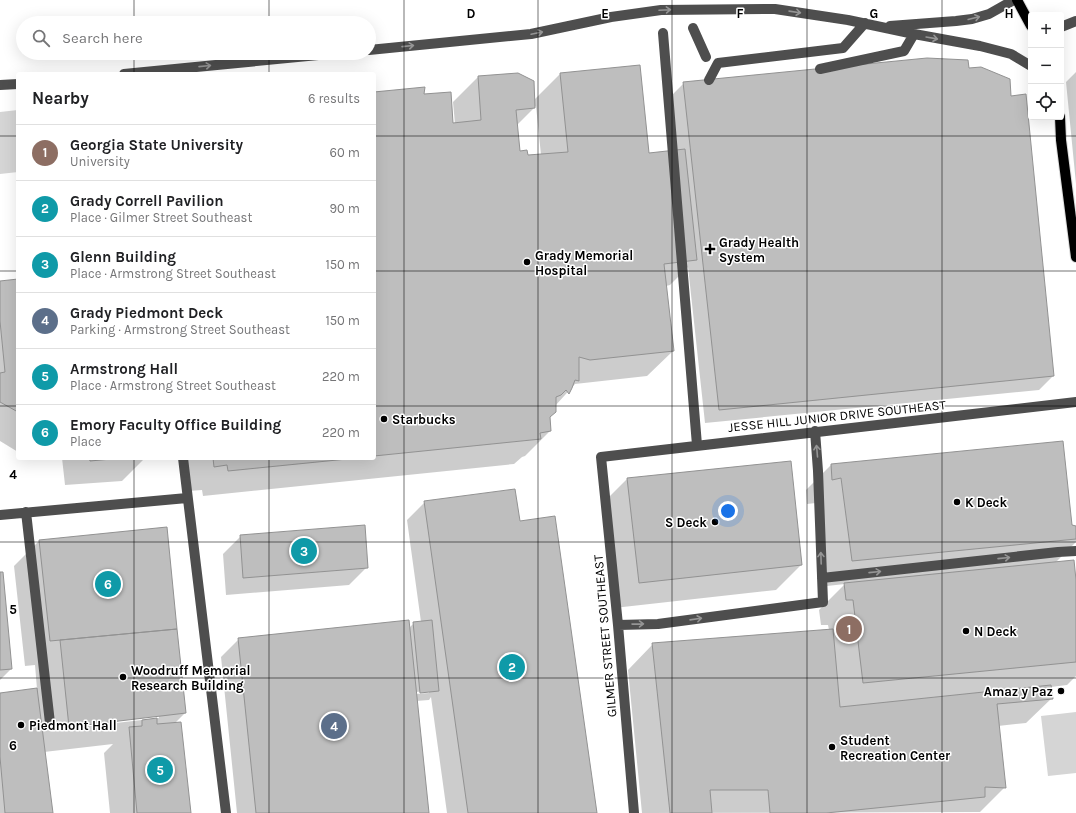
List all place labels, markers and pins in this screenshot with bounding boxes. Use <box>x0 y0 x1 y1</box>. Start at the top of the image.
place label: Grady Health System <box>719 235 799 265</box>
marker: Grady Health System <box>704 243 716 255</box>
place label: Grady Memorial Hospital <box>535 248 633 278</box>
marker: Grady Memorial Hospital <box>522 257 532 267</box>
place label: Starbucks <box>392 412 456 427</box>
marker: Starbucks <box>379 414 389 424</box>
place label: K Deck <box>965 495 1007 510</box>
marker: K Deck <box>952 497 962 507</box>
place label: S Deck <box>665 515 707 530</box>
marker: S Deck <box>710 517 720 527</box>
pin: 3 <box>291 536 317 566</box>
pin: 6 <box>95 569 121 599</box>
pin: 1 <box>836 614 862 644</box>
place label: N Deck <box>974 624 1017 639</box>
marker: N Deck <box>961 626 971 636</box>
pin: 2 <box>499 652 525 682</box>
place label: Woodruff Memorial Research Building <box>131 663 250 693</box>
marker: Woodruff Memorial Research Building <box>118 672 128 682</box>
place label: Amaz y Paz <box>984 684 1053 699</box>
marker: Amaz y Paz <box>1056 686 1066 696</box>
pin: 4 <box>321 711 347 741</box>
place label: Piedmont Hall <box>29 718 117 733</box>
marker: Piedmont Hall <box>16 720 26 730</box>
place label: Student Recreation Center <box>840 733 951 763</box>
marker: Student Recreation Center <box>827 742 837 752</box>
pin: 5 <box>147 755 173 785</box>

